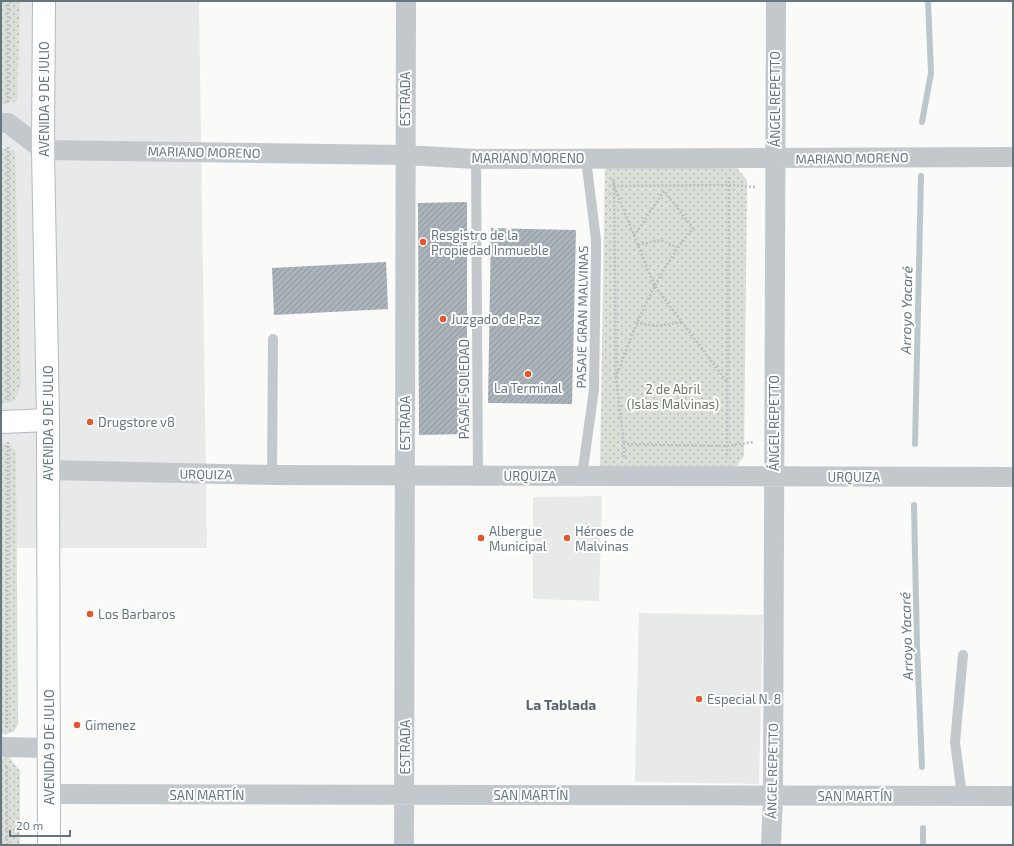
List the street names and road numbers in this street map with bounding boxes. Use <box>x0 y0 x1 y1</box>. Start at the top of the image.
street label: AVENIDA 9 DE JULIO <box>36 41 52 157</box>
street label: ÁNGEL REPETTO <box>766 51 783 147</box>
street label: ESTRADA <box>397 72 413 126</box>
street label: MARIANO MORENO <box>147 143 261 161</box>
street label: MARIANO MORENO <box>795 149 909 167</box>
street label: MARIANO MORENO <box>471 150 585 166</box>
street label: PASAJE GRAN MALVINAS <box>573 246 591 388</box>
street label: PASAJE SOLEDAD <box>456 339 472 439</box>
street label: AVENIDA 9 DE JULIO <box>40 365 56 481</box>
street label: ÁNGEL REPETTO <box>765 375 782 471</box>
street label: ESTRADA <box>397 396 413 450</box>
street label: URQUIZA <box>179 466 233 482</box>
street label: URQUIZA <box>504 468 556 484</box>
street label: URQUIZA <box>828 469 880 485</box>
street label: AVENIDA 9 DE JULIO <box>41 689 57 805</box>
street label: ESTRADA <box>397 720 413 774</box>
street label: ÁNGEL REPETTO <box>762 723 781 819</box>
street label: SAN MARTÍN <box>170 786 244 803</box>
street label: SAN MARTÍN <box>494 786 568 803</box>
street label: SAN MARTÍN <box>818 787 892 804</box>

